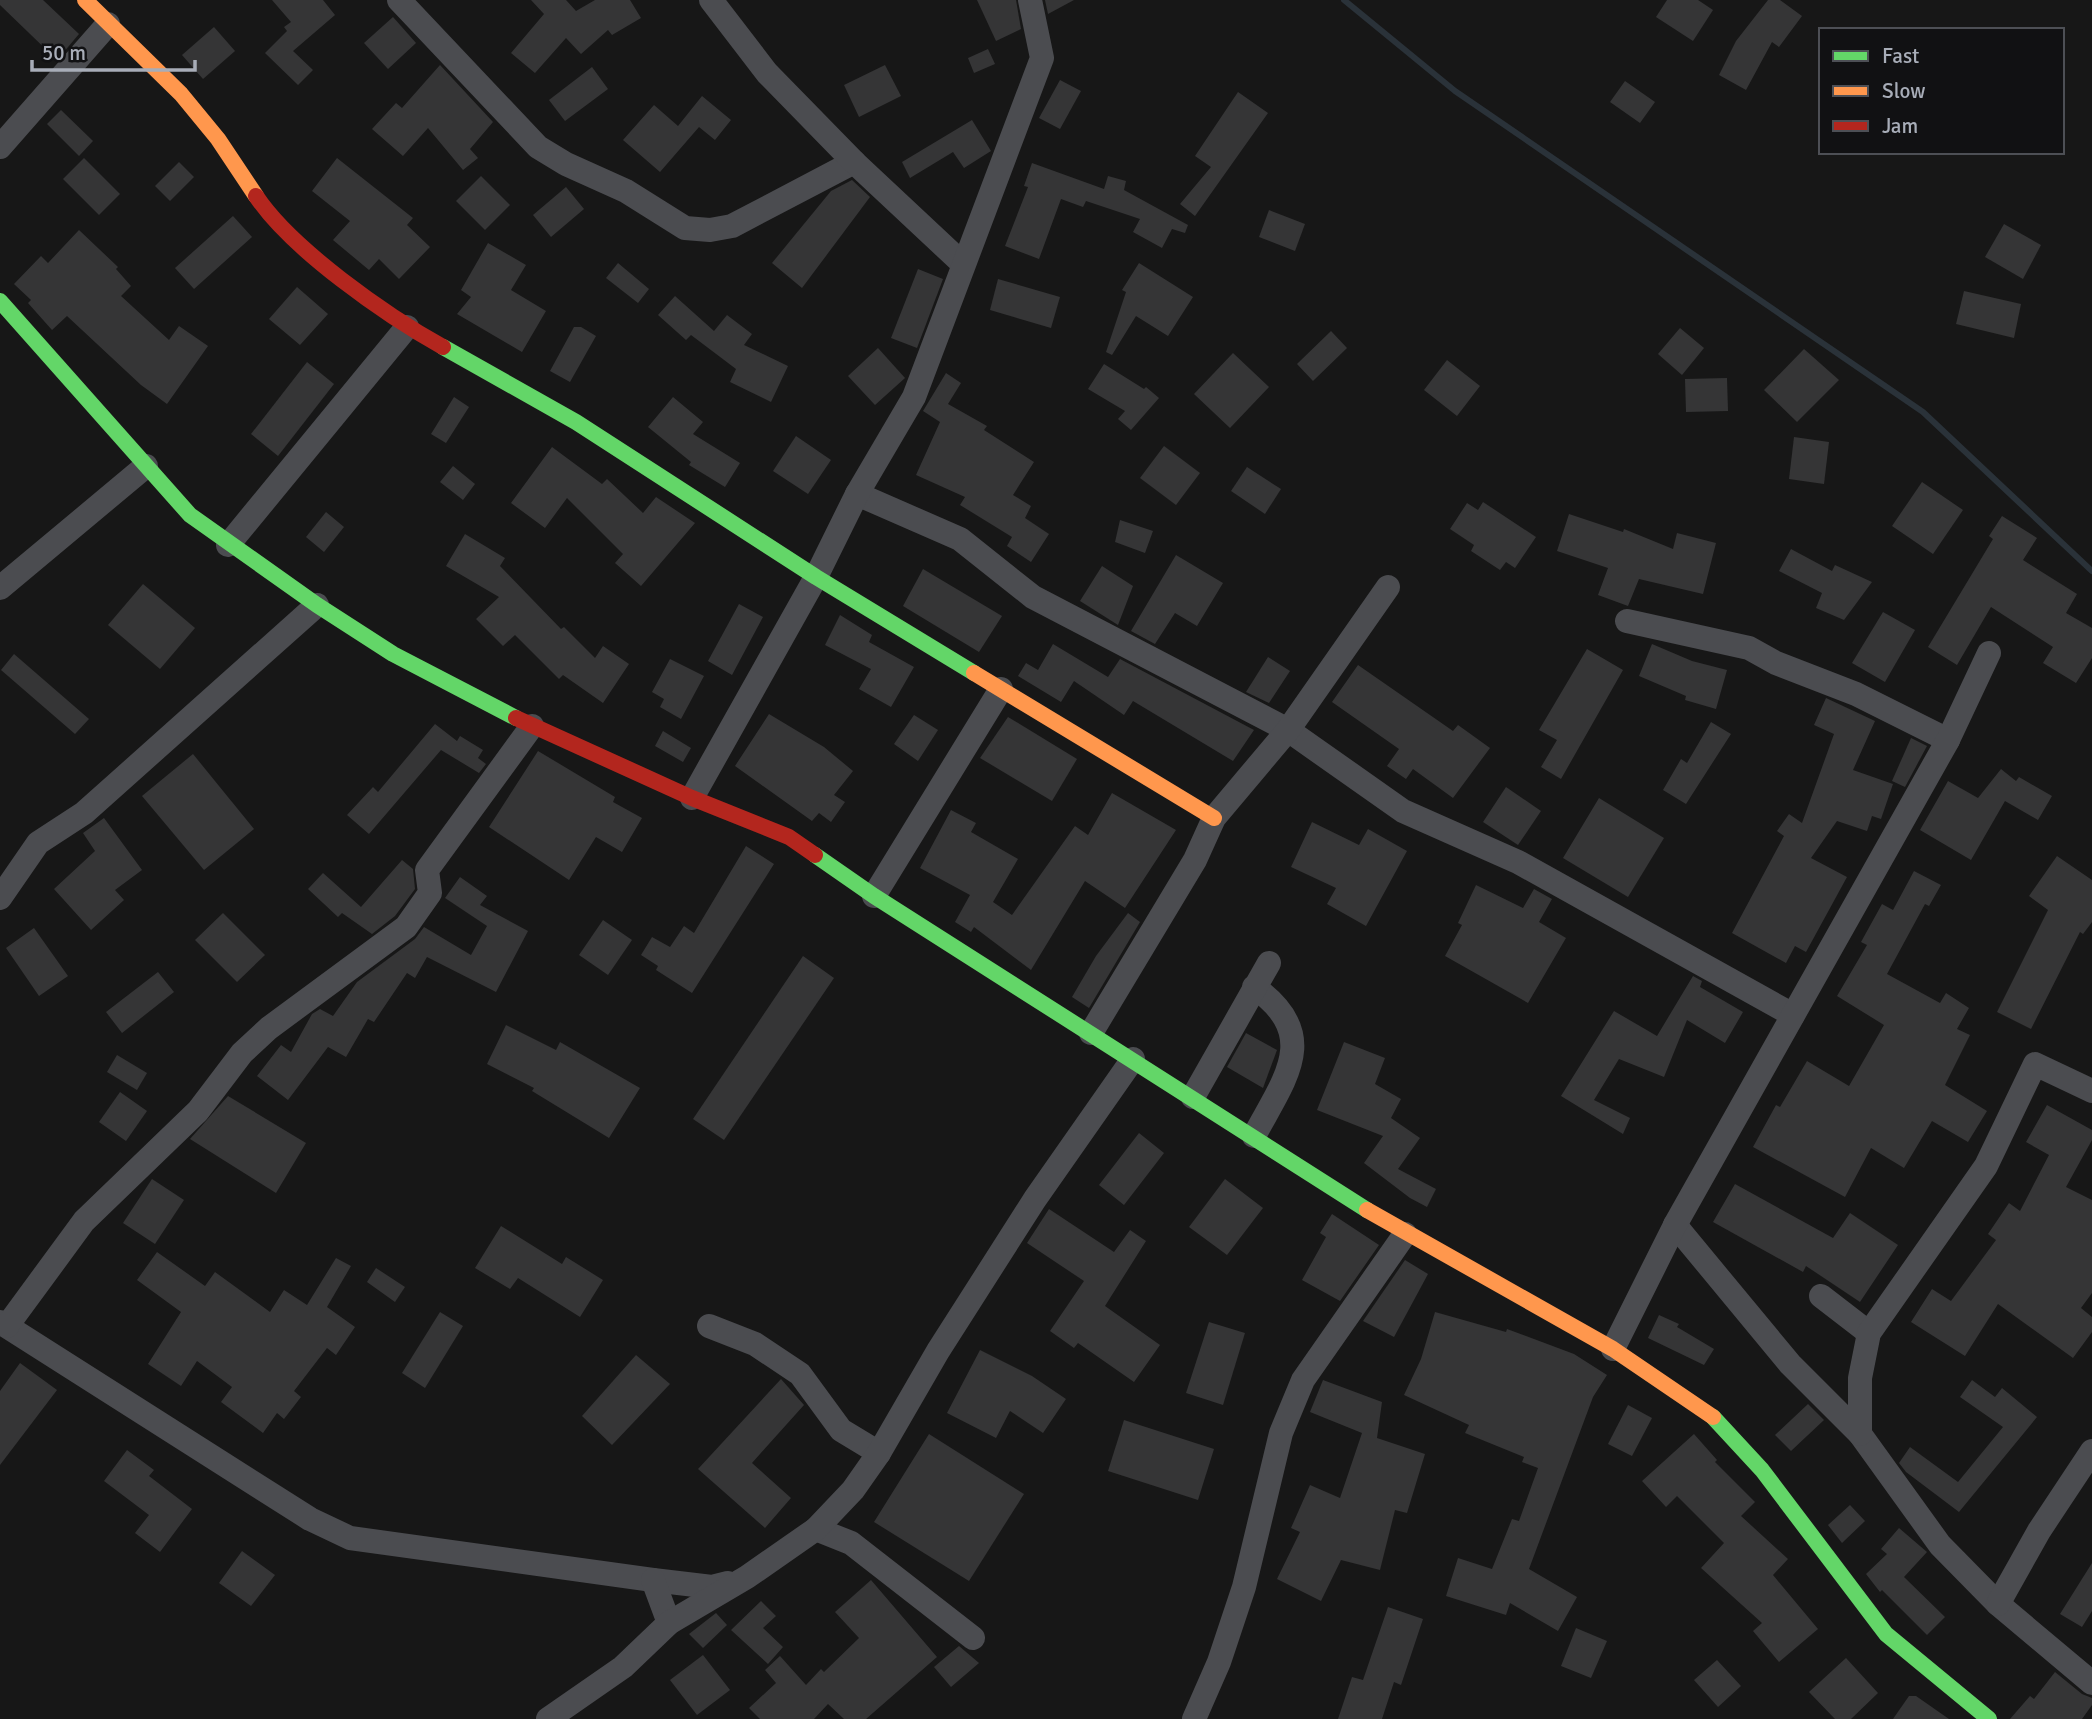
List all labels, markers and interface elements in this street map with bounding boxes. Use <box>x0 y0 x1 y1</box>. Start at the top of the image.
scale bar <box>32 28 194 72</box>
legend <box>1819 28 2064 154</box>
text: 50 m <box>42 40 86 66</box>
text: Fast <box>1882 43 1919 69</box>
text: Slow <box>1882 78 1926 104</box>
text: Jam <box>1882 113 1918 139</box>

